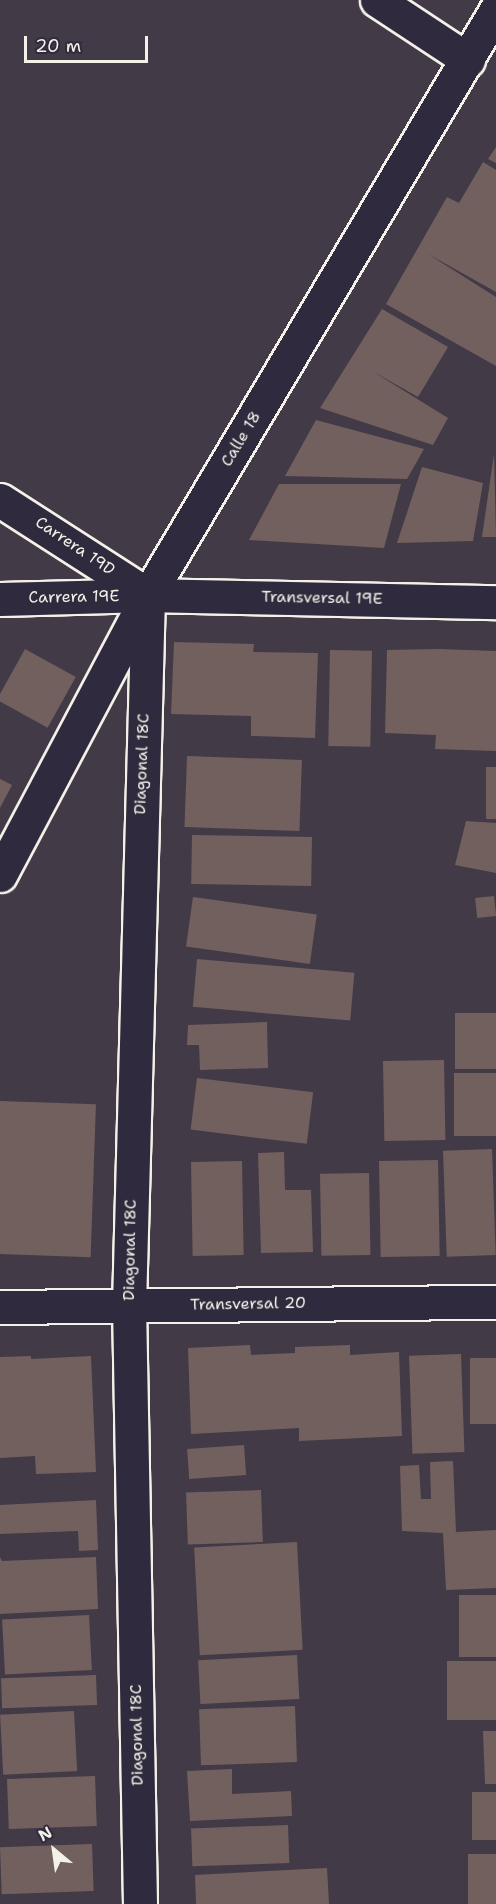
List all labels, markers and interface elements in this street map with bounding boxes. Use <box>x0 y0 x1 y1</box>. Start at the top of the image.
scale bar <box>27 24 152 62</box>
text: 20 m <box>35 34 81 58</box>
street label: Calle 18 <box>217 408 265 470</box>
street label: Carrera 19D <box>32 512 118 580</box>
street label: Carrera 19E <box>28 587 120 607</box>
street label: Transversal 19E <box>261 587 383 609</box>
street label: Diagonal 18C <box>131 713 153 815</box>
street label: Diagonal 18C <box>120 1199 140 1301</box>
street label: Transversal 20 <box>190 1293 306 1315</box>
street label: Diagonal 18C <box>127 1684 147 1786</box>
north arrow <box>24 1820 84 1880</box>
text: N <box>34 1822 56 1846</box>

